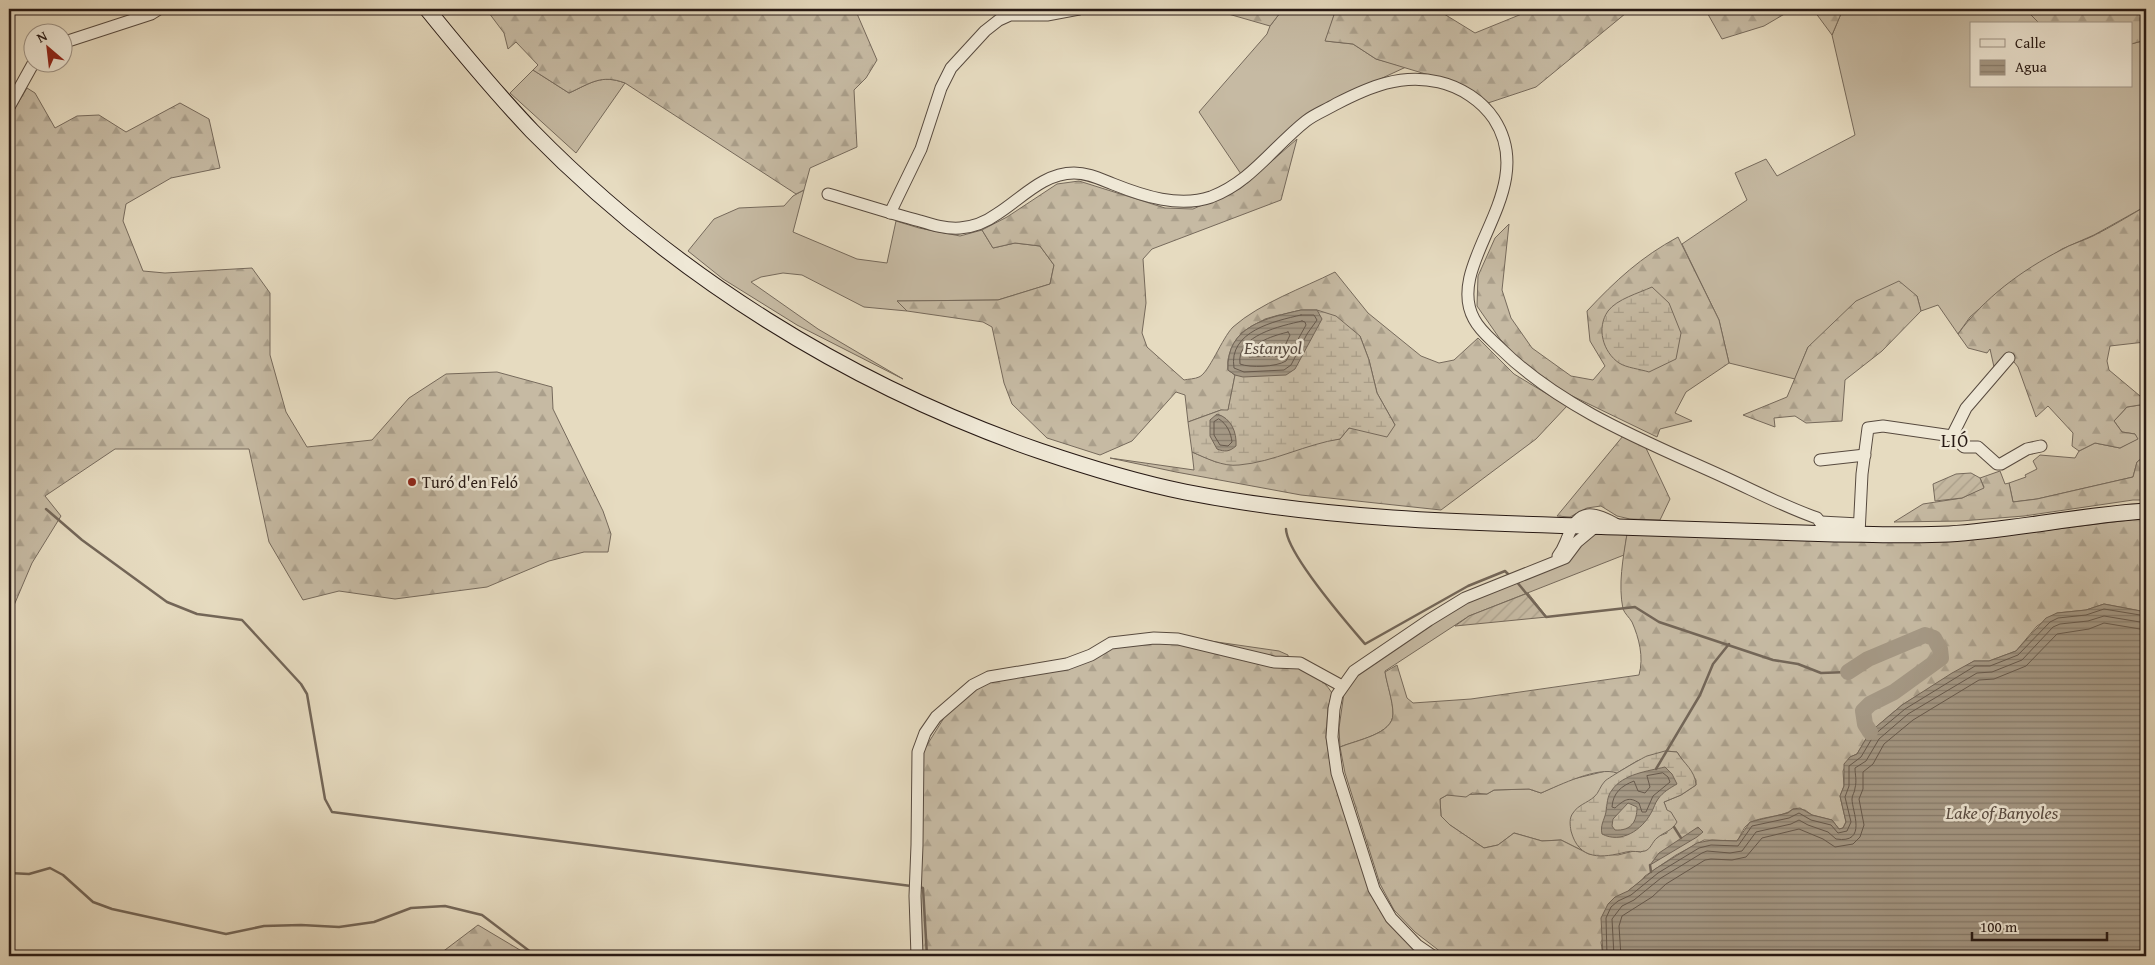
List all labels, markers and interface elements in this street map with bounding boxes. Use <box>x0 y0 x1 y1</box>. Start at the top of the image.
north arrow <box>22 22 72 72</box>
legend <box>1970 22 2132 88</box>
text: N <box>33 25 51 48</box>
text: Calle <box>2015 32 2046 53</box>
text: Agua <box>2015 56 2047 77</box>
water label: Estanyol <box>1243 334 1303 361</box>
district label: LIÓ <box>1941 427 1969 454</box>
place label: Turó d'en Feló <box>422 470 518 494</box>
marker: Turó d'en Feló <box>406 476 418 488</box>
water label: Lake of Banyoles <box>1945 799 2059 826</box>
scale bar <box>1972 910 2108 942</box>
text: 100 m <box>1980 916 2018 937</box>

